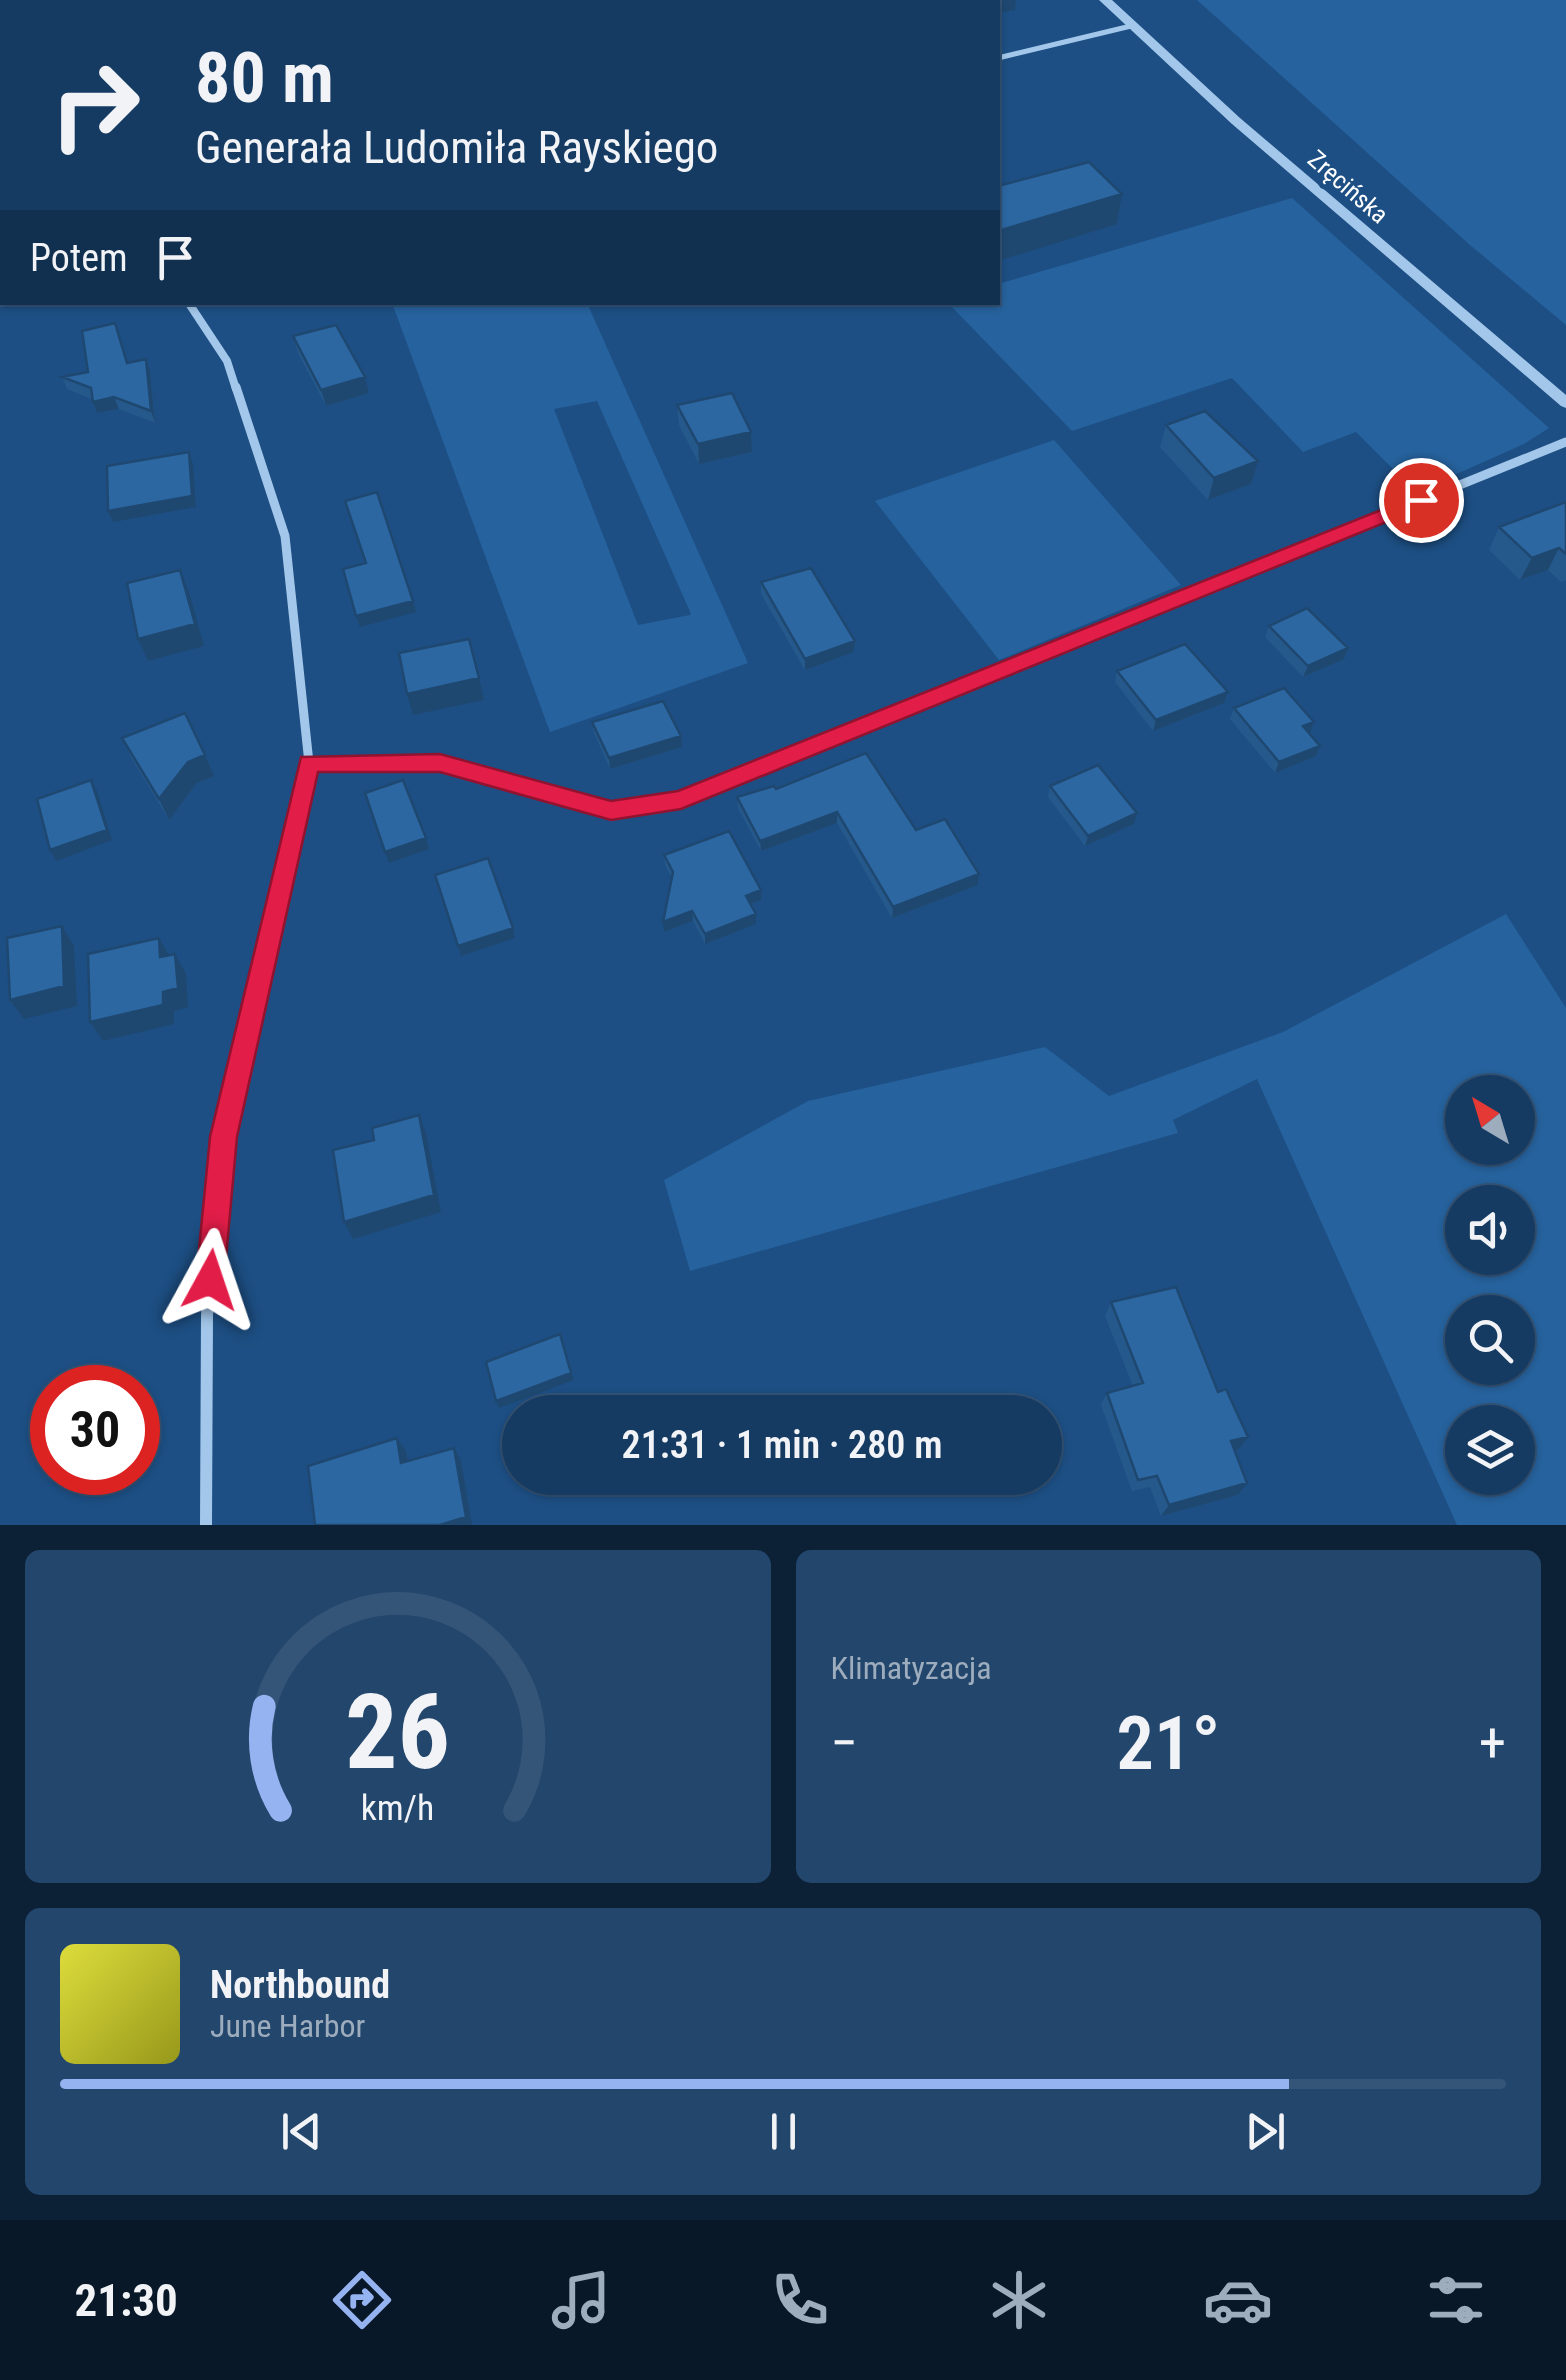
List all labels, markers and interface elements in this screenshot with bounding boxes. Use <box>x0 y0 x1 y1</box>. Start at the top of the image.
text: 80 m <box>195 37 334 119</box>
icon: right <box>30 40 160 170</box>
text: Generała Ludomiła Rayskiego <box>195 121 718 174</box>
street label: Zręcińska <box>1302 144 1394 230</box>
icon: arrive <box>148 230 203 285</box>
text: Potem <box>30 236 128 280</box>
pin <box>1379 458 1464 543</box>
icon: arrive <box>1394 473 1449 528</box>
north arrow <box>1445 1075 1535 1165</box>
map controls <box>1445 1075 1535 1495</box>
button: sound <box>1445 1185 1535 1275</box>
position arrow <box>158 1228 262 1332</box>
button: search <box>1445 1295 1535 1385</box>
speed limit sign: 30 <box>30 1365 160 1495</box>
button: layers <box>1445 1405 1535 1495</box>
text: 21:31 · 1 min · 280 m <box>622 1423 942 1467</box>
text: Klimatyzacja <box>831 1649 992 1687</box>
text: 26 <box>345 1672 450 1793</box>
text: 21° <box>1116 1699 1221 1787</box>
text: − <box>831 1711 858 1775</box>
text: + <box>1479 1711 1506 1775</box>
text: km/h <box>361 1787 435 1829</box>
text: Northbound <box>210 1963 390 2007</box>
text: June Harbor <box>210 2007 365 2045</box>
icon: previous <box>274 2104 329 2159</box>
icon: pause <box>756 2104 811 2159</box>
icon: next <box>1238 2104 1293 2159</box>
icon: directions <box>327 2265 397 2335</box>
icon: music <box>546 2265 616 2335</box>
icon: phone <box>765 2265 835 2335</box>
icon: climate <box>984 2265 1054 2335</box>
icon: car <box>1203 2265 1273 2335</box>
icon: filters <box>1421 2265 1491 2335</box>
text: 21:30 <box>74 2274 178 2327</box>

